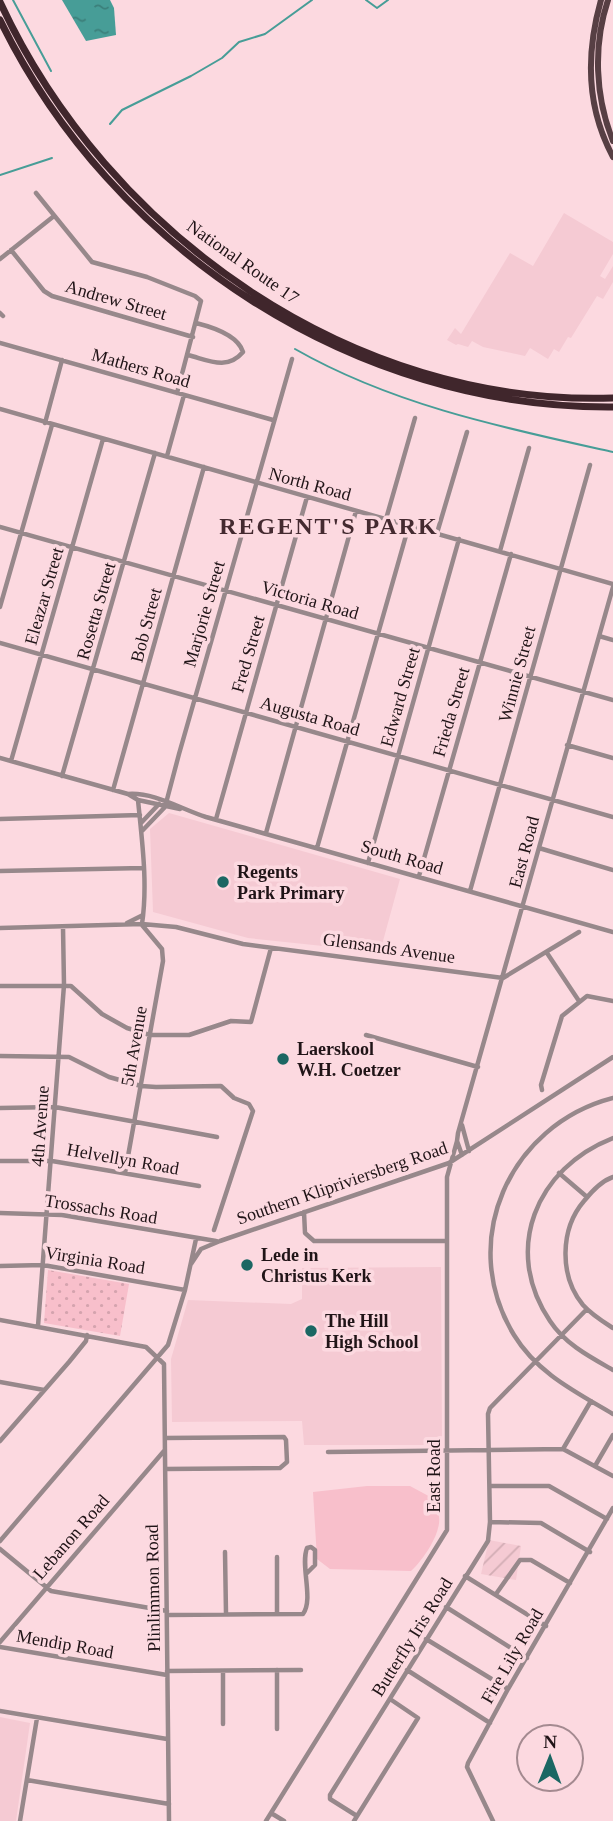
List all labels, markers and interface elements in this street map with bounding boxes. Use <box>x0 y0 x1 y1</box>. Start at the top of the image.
street label: National Route 17 <box>183 216 303 308</box>
street label: Andrew Street <box>63 276 169 324</box>
street label: Mathers Road <box>89 344 193 392</box>
street label: North Road <box>267 463 353 505</box>
district label: REGENT'S PARK <box>219 513 439 539</box>
street label: Eleazar Street <box>21 545 67 647</box>
street label: Marjorie Street <box>179 559 229 669</box>
street label: Rosetta Street <box>73 560 119 662</box>
street label: Victoria Road <box>259 577 361 623</box>
street label: Bob Street <box>126 585 166 665</box>
street label: Fred Street <box>227 613 269 695</box>
street label: Winnie Street <box>495 624 539 724</box>
street label: Edward Street <box>376 645 424 749</box>
street label: Frieda Street <box>429 665 473 759</box>
street label: Augusta Road <box>258 692 362 740</box>
street label: East Road <box>505 814 543 890</box>
street label: South Road <box>359 836 445 878</box>
place label: Regents Park Primary <box>237 862 344 903</box>
marker: Regents Park Primary <box>215 874 231 890</box>
street label: Glensands Avenue <box>322 929 456 967</box>
street label: 5th Avenue <box>117 1004 151 1088</box>
place label: Laerskool W.H. Coetzer <box>297 1039 401 1080</box>
marker: Laerskool W.H. Coetzer <box>275 1051 291 1067</box>
street label: 4th Avenue <box>27 1085 53 1167</box>
street label: Southern Klipriviersberg Road <box>234 1137 450 1229</box>
street label: Helvellyn Road <box>65 1139 181 1179</box>
street label: Trossachs Road <box>43 1190 159 1228</box>
street label: Virginia Road <box>44 1242 146 1278</box>
place label: Lede in Christus Kerk <box>261 1245 372 1286</box>
marker: Lede in Christus Kerk <box>239 1257 255 1273</box>
place label: The Hill High School <box>325 1311 419 1352</box>
marker: The Hill High School <box>303 1323 319 1339</box>
street label: East Road <box>424 1439 444 1513</box>
street label: Lebanon Road <box>29 1491 113 1583</box>
street label: Plinlimmon Road <box>142 1524 164 1652</box>
street label: Butterfly Iris Road <box>367 1574 457 1700</box>
street label: Fire Lily Road <box>477 1605 547 1707</box>
street label: Mendip Road <box>15 1626 115 1662</box>
north arrow <box>515 1723 585 1793</box>
text: N <box>543 1731 558 1752</box>

